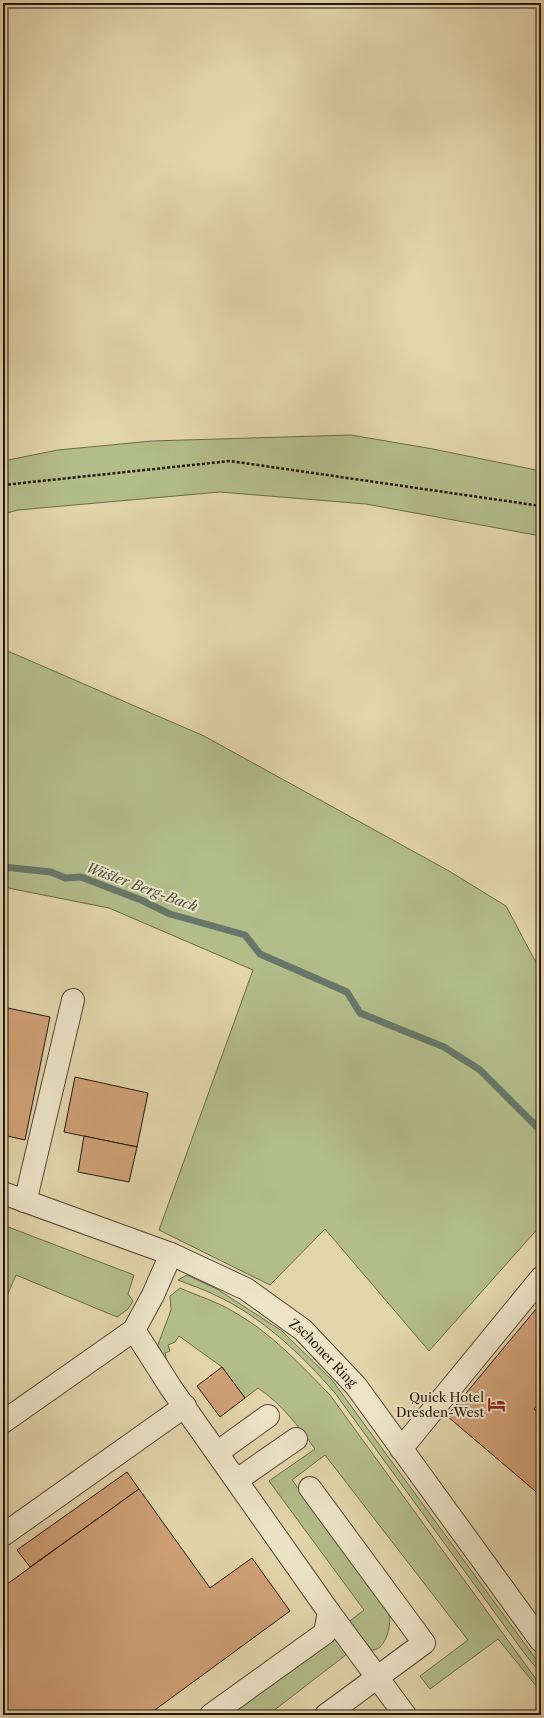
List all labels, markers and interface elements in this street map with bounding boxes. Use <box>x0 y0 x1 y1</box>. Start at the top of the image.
water label: Wüster Berg-Bach <box>84 858 200 916</box>
street label: Zschoner Ring <box>286 1315 361 1390</box>
place label: Quick Hotel Dresden-West <box>396 1389 484 1420</box>
hotel icon: Quick Hotel Dresden-West <box>487 1394 507 1414</box>

